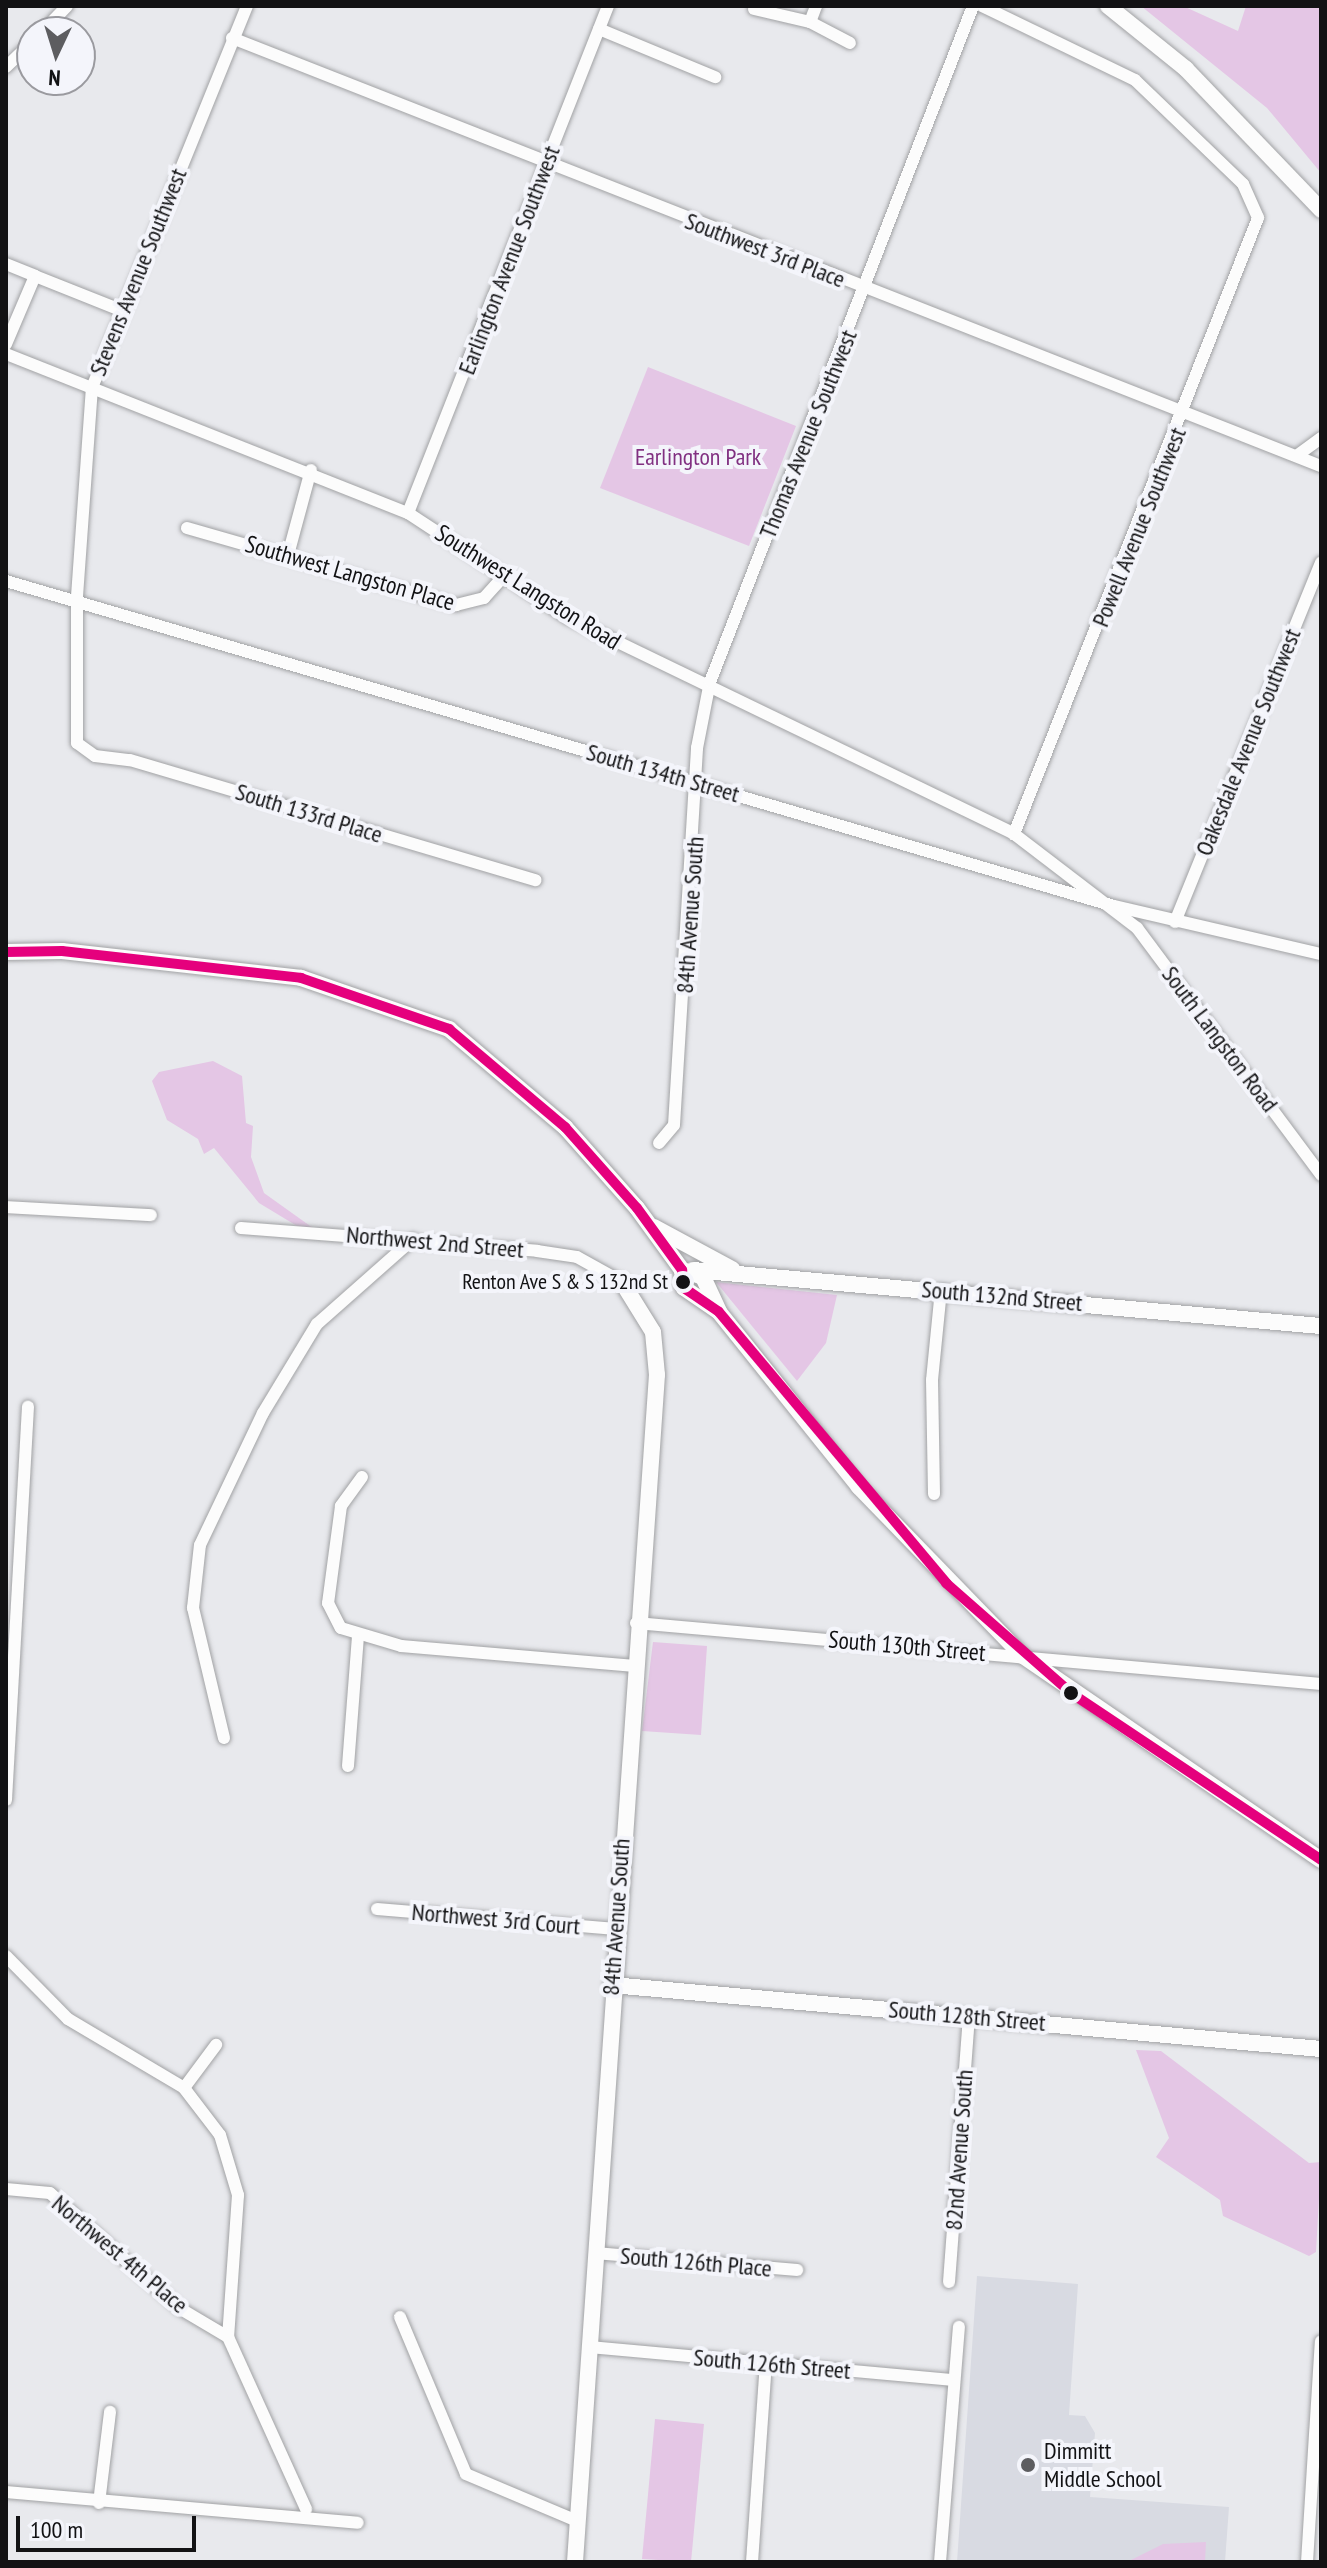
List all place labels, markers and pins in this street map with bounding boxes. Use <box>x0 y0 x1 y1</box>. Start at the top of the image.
place label: Renton Ave S & S 132nd St <box>462 1269 668 1295</box>
marker: Renton Ave S & S 132nd St <box>675 1274 691 1290</box>
unlabelled marker <box>1063 1685 1079 1701</box>
place label: Dimmitt Middle School <box>1044 2437 1162 2493</box>
marker: Dimmitt Middle School <box>1019 2456 1037 2474</box>

